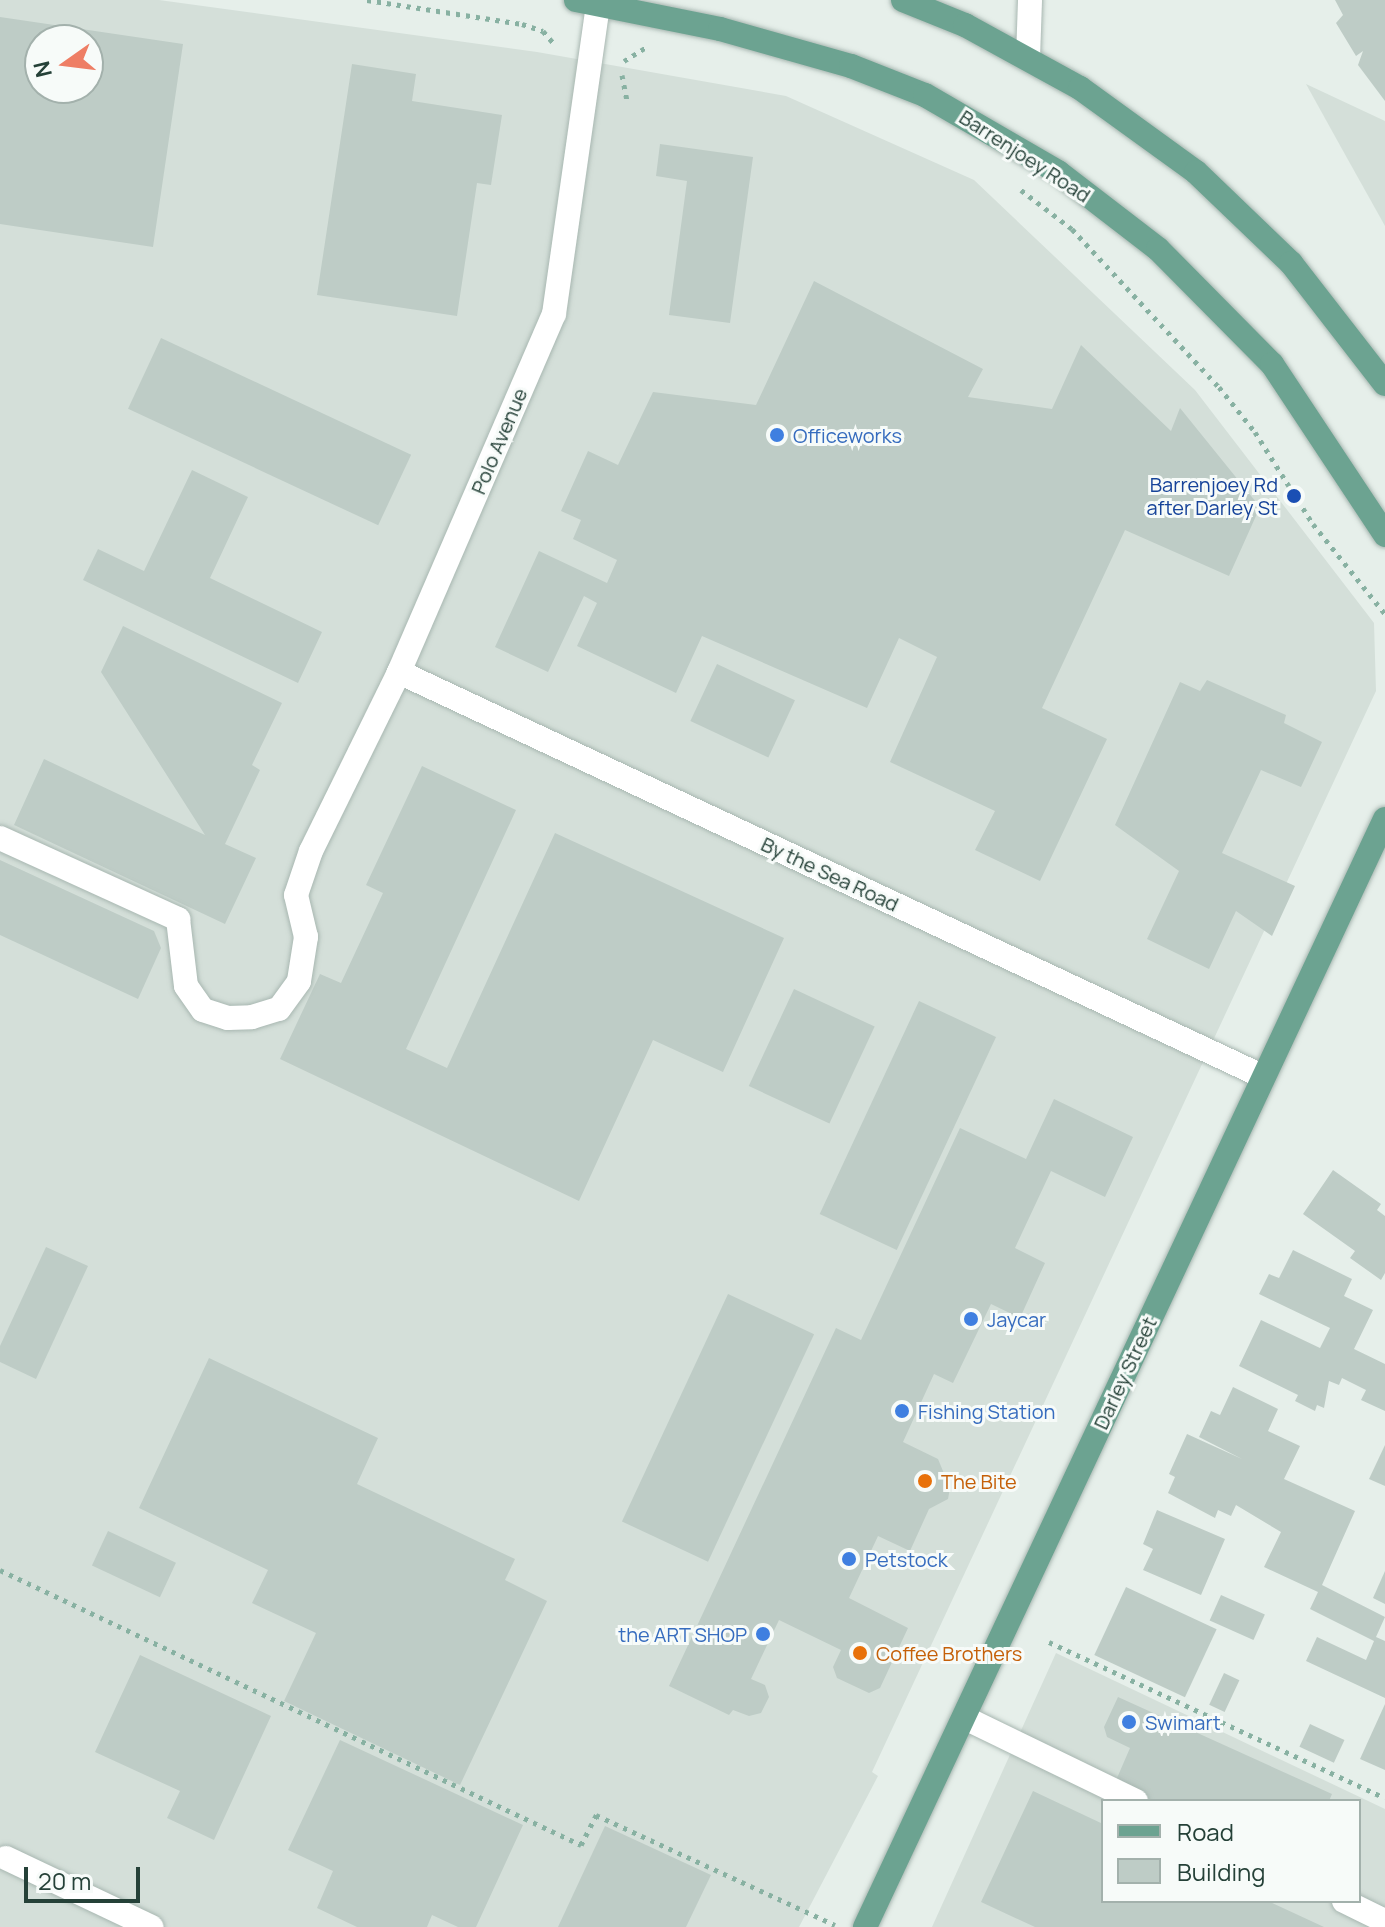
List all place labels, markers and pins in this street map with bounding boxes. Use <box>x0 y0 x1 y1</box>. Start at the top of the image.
place label: Officeworks <box>793 423 902 447</box>
marker: Officeworks <box>768 426 786 444</box>
place label: Barrenjoey Rd after Darley St <box>1146 472 1278 519</box>
marker: Barrenjoey Rd after Darley St <box>1285 487 1303 505</box>
place label: Jaycar <box>987 1307 1046 1331</box>
marker: Jaycar <box>962 1310 980 1328</box>
place label: Fishing Station <box>918 1399 1055 1423</box>
marker: Fishing Station <box>893 1402 911 1420</box>
place label: The Bite <box>941 1469 1017 1493</box>
marker: The Bite <box>916 1472 934 1490</box>
place label: Petstock <box>865 1547 948 1571</box>
marker: Petstock <box>840 1550 858 1568</box>
place label: the ART SHOP <box>618 1622 747 1646</box>
marker: the ART SHOP <box>754 1625 772 1643</box>
place label: Coffee Brothers <box>876 1641 1022 1665</box>
marker: Coffee Brothers <box>851 1644 869 1662</box>
place label: Swimart <box>1145 1710 1221 1734</box>
marker: Swimart <box>1120 1713 1138 1731</box>

